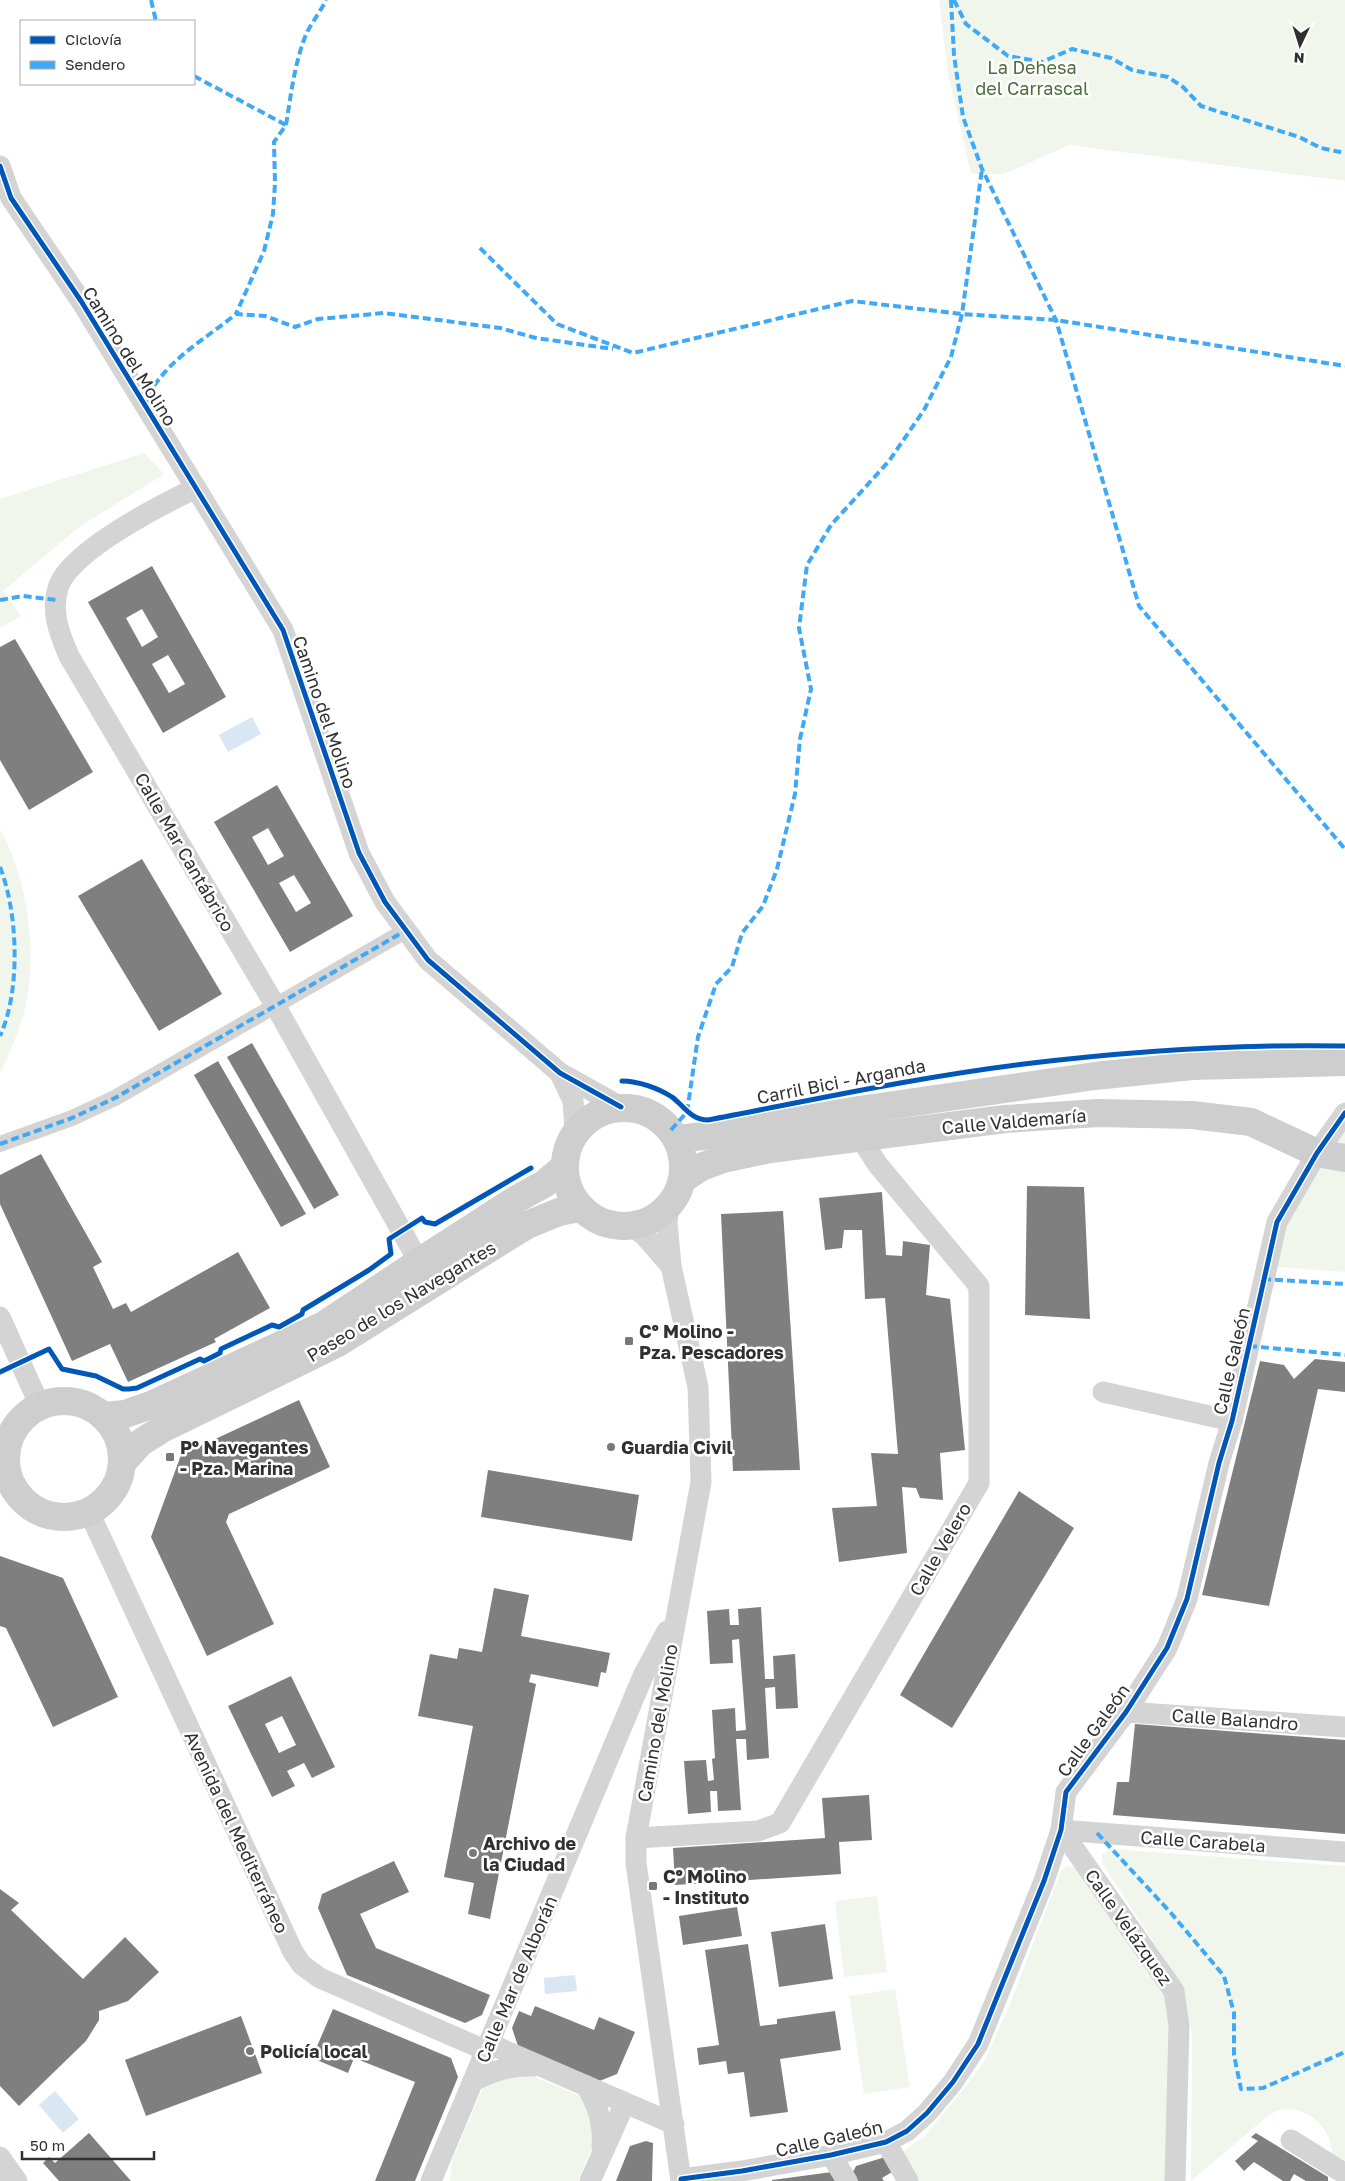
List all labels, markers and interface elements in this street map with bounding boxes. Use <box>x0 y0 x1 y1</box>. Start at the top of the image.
legend <box>20 20 195 85</box>
north arrow <box>1275 20 1325 70</box>
text: Ciclovía <box>65 30 122 48</box>
text: N <box>1293 50 1305 67</box>
text: Sendero <box>65 55 125 73</box>
park label: La Dehesa del Carrascal <box>975 56 1089 99</box>
street label: Camino del Molino <box>78 282 182 430</box>
street label: Camino del Molino <box>289 633 361 791</box>
street label: Calle Mar Cantábrico <box>130 769 240 935</box>
street label: Carril Bici - Arganda <box>755 1054 927 1108</box>
street label: Calle Valdemaría <box>941 1104 1087 1138</box>
street label: Paseo de los Navegantes <box>303 1236 499 1366</box>
street label: Calle Galeón <box>1208 1305 1254 1417</box>
place label: Cº Molino - Pza. Pescadores <box>639 1320 784 1363</box>
marker: Cº Molino - Pza. Pescadores <box>623 1335 635 1347</box>
place label: Pº Navegantes - Pza. Marina <box>180 1436 309 1479</box>
place label: Guardia Civil <box>621 1436 733 1458</box>
marker: Guardia Civil <box>605 1441 617 1453</box>
marker: Pº Navegantes - Pza. Marina <box>164 1451 176 1463</box>
street label: Calle Velero <box>905 1499 975 1599</box>
street label: Camino del Molino <box>632 1642 682 1804</box>
street label: Calle Galeón <box>1052 1679 1134 1781</box>
street label: Calle Balandro <box>1171 1704 1299 1734</box>
street label: Avenida del Mediterráneo <box>180 1728 294 1936</box>
street label: Calle Carabela <box>1140 1826 1266 1856</box>
place label: Archivo de la Ciudad <box>483 1832 577 1875</box>
marker: Archivo de la Ciudad <box>467 1847 479 1859</box>
place label: Cº Molino - Instituto <box>663 1865 750 1908</box>
street label: Calle Velázquez <box>1081 1865 1177 1989</box>
marker: Cº Molino - Instituto <box>647 1880 659 1892</box>
street label: Calle Mar de Alborán <box>471 1892 561 2066</box>
place label: Policía local <box>260 2040 367 2062</box>
marker: Policía local <box>244 2045 256 2057</box>
street label: Calle Galeón <box>773 2115 885 2161</box>
scale bar <box>22 2128 155 2160</box>
text: 50 m <box>30 2136 65 2154</box>

